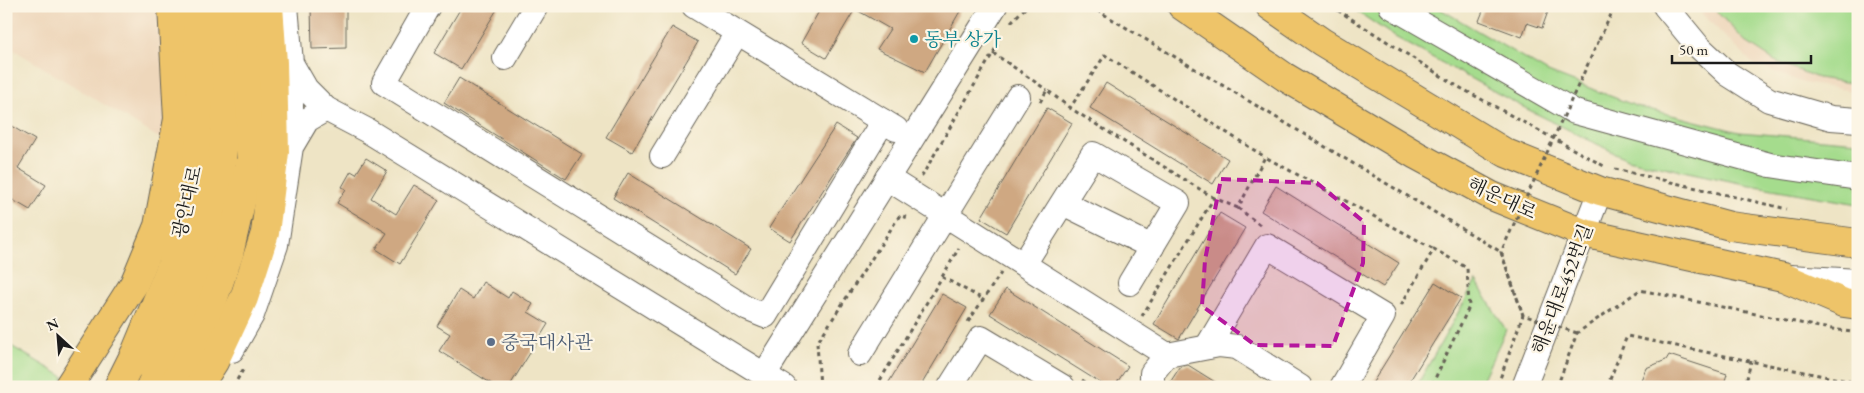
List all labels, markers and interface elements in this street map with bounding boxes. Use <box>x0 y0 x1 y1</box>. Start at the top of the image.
place label: 동부 상가 <box>924 27 1002 52</box>
scale bar <box>1672 32 1810 64</box>
marker: 동부 상가 <box>908 33 920 45</box>
text: 50 m <box>1679 40 1708 59</box>
street label: 광안대로 <box>167 163 207 241</box>
street label: 해운대로 <box>1463 171 1541 225</box>
street label: 해운대로452번길 <box>1526 220 1598 358</box>
north arrow <box>32 310 82 360</box>
text: N <box>43 313 62 335</box>
place label: 중국대사관 <box>501 330 593 355</box>
marker: 중국대사관 <box>485 336 497 348</box>

